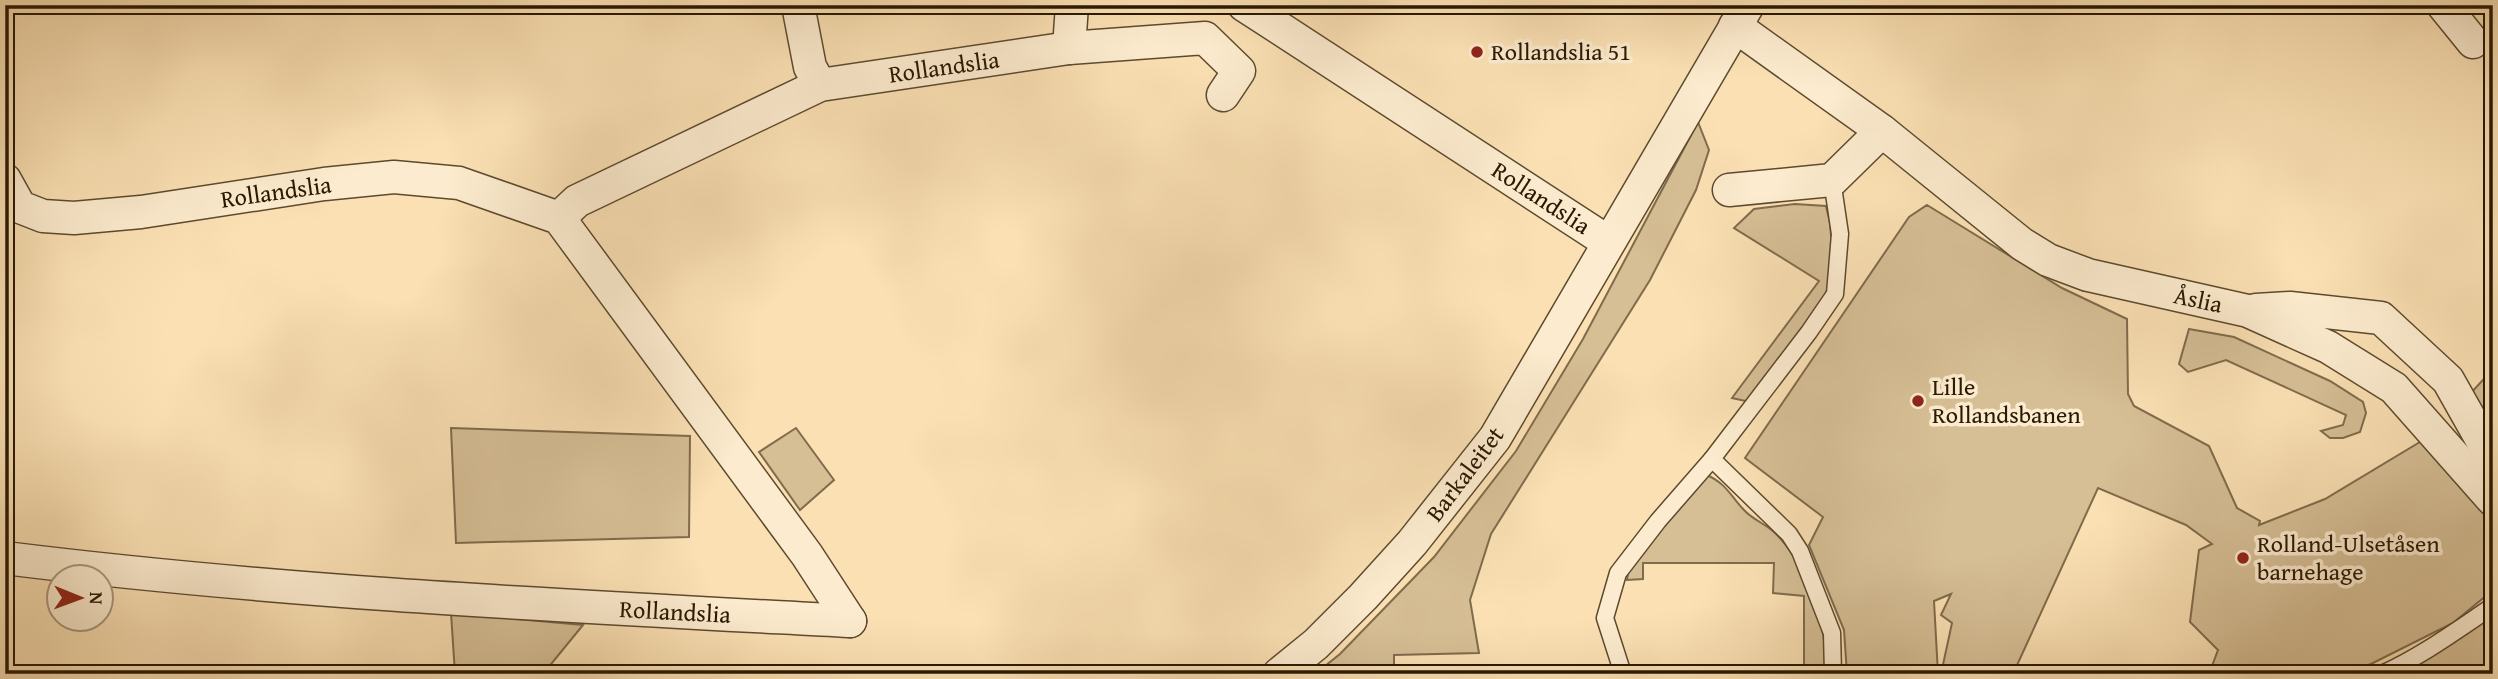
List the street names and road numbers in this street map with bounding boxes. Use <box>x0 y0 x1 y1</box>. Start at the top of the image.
street label: Rollandslia <box>886 41 1002 92</box>
street label: Rollandslia <box>1485 153 1598 243</box>
street label: Rollandslia <box>218 166 334 217</box>
street label: Åslia <box>2171 277 2226 322</box>
street label: Barkaleitet <box>1417 418 1512 529</box>
street label: Rollandslia <box>618 591 732 632</box>

